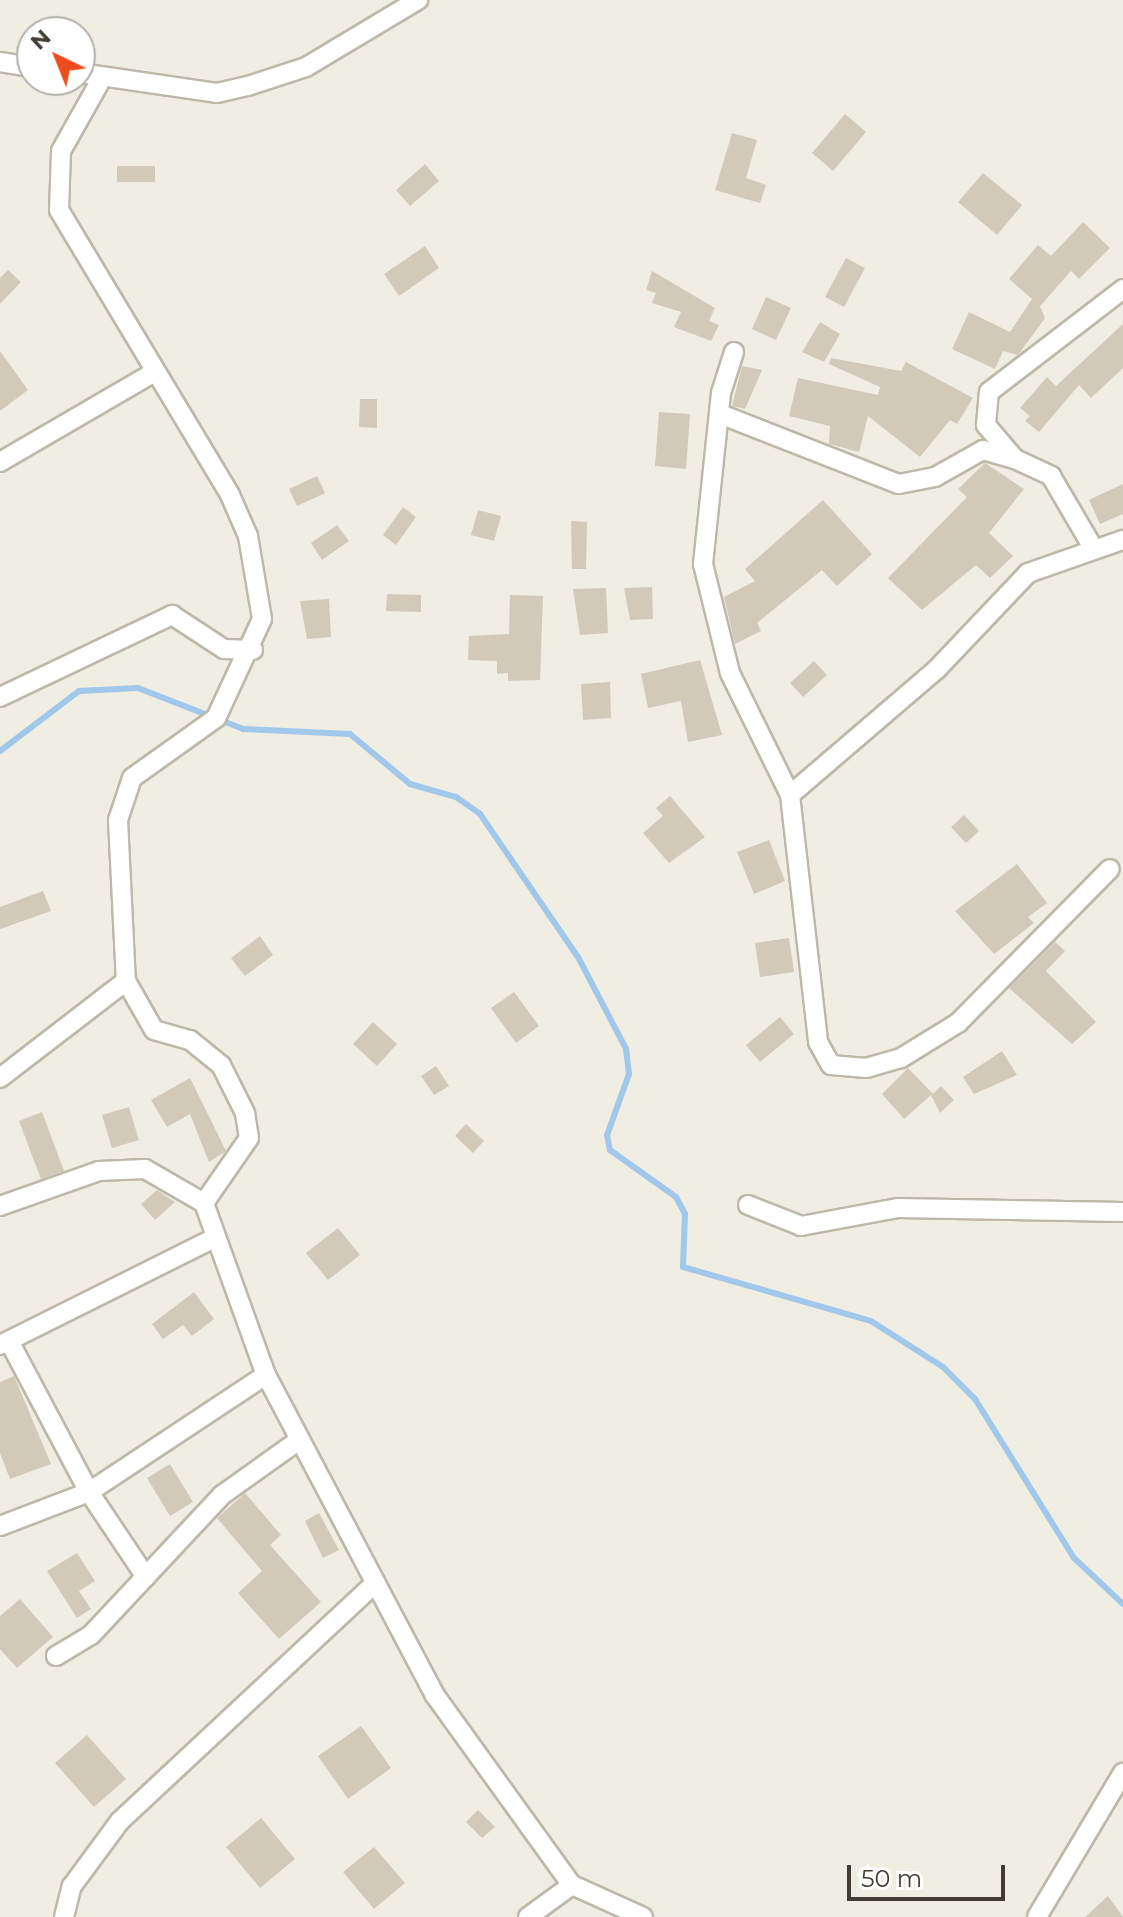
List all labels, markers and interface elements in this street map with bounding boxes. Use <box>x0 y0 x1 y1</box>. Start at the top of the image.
north arrow <box>16 16 96 96</box>
text: N <box>25 24 56 55</box>
scale bar <box>851 1849 1009 1899</box>
text: 50 m <box>861 1864 922 1893</box>

